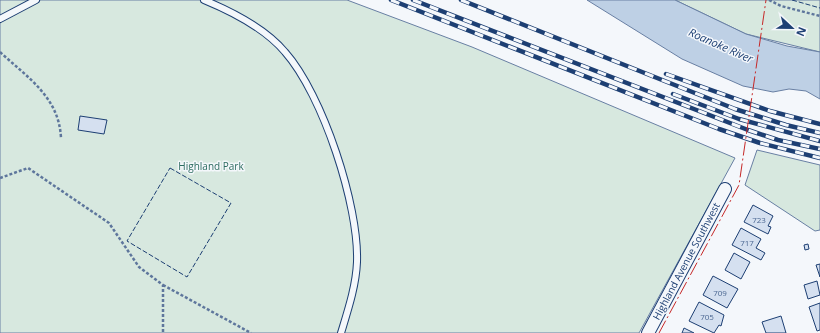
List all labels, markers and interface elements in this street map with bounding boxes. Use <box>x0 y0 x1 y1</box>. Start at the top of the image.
north arrow <box>772 8 812 48</box>
water label: Roanoke River <box>686 24 756 66</box>
text: N <box>793 25 810 39</box>
park label: Highland Park <box>178 159 244 173</box>
street label: Highland Avenue Southwest <box>649 200 723 322</box>
house number: 723 <box>752 214 766 225</box>
house number: 717 <box>740 237 754 248</box>
house number: 709 <box>713 287 727 298</box>
house number: 705 <box>700 311 714 322</box>

